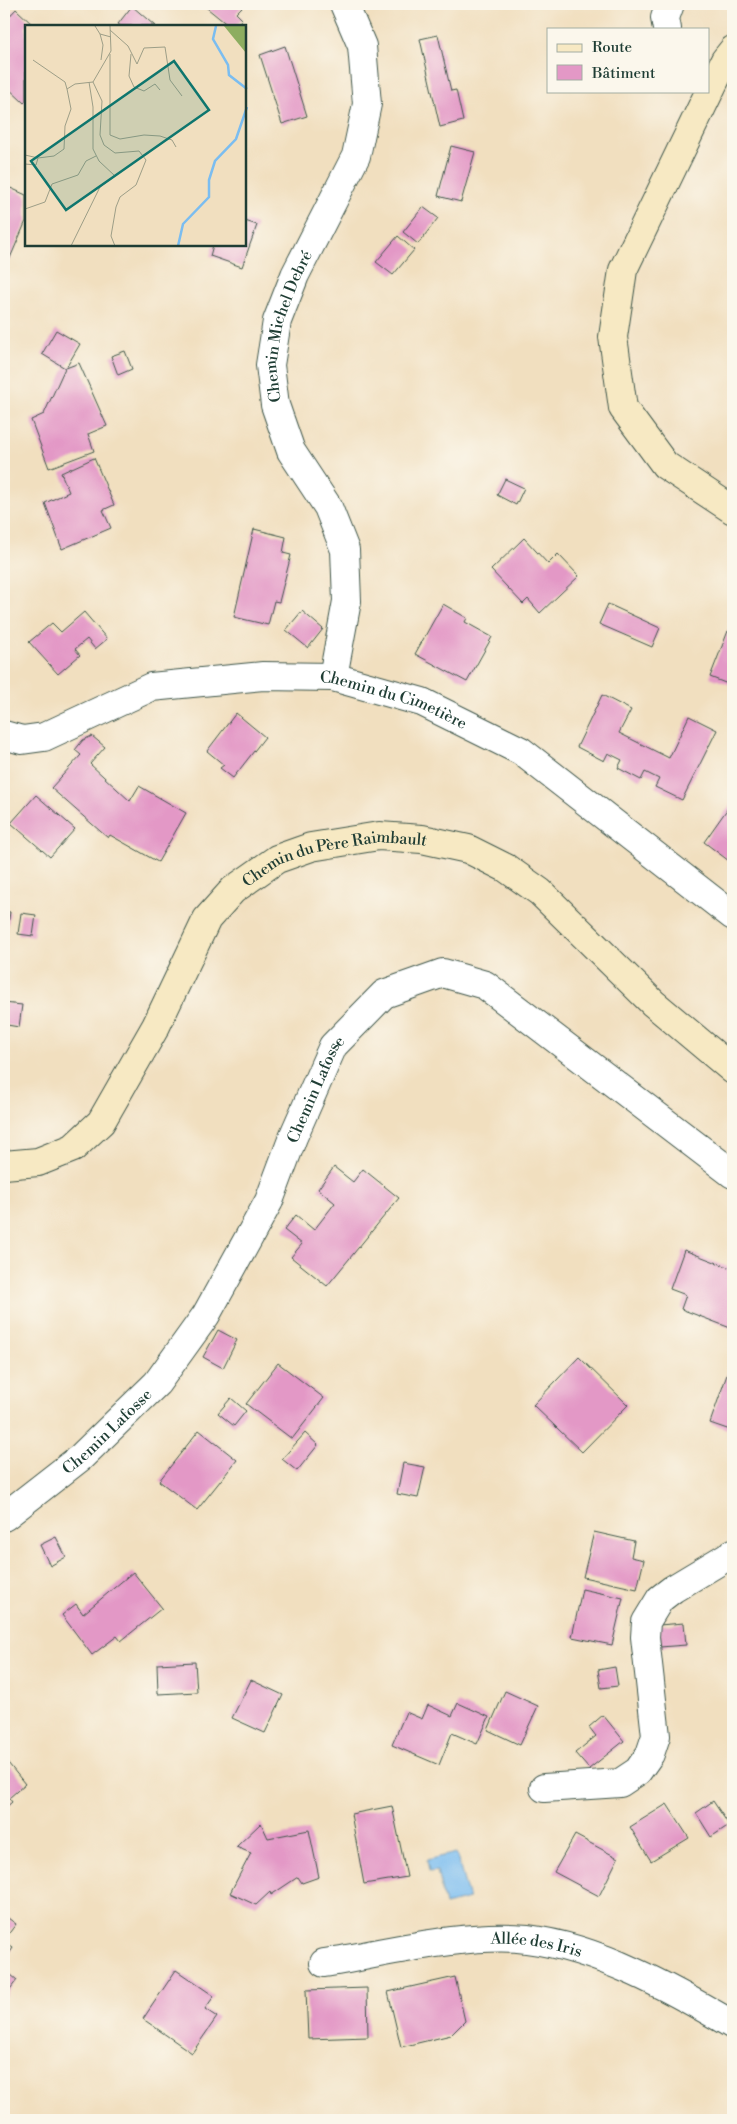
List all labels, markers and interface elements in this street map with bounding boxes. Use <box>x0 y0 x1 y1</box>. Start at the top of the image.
inset map <box>25 25 246 246</box>
legend <box>547 28 710 92</box>
text: Route <box>592 38 632 57</box>
text: Bâtiment <box>591 64 656 83</box>
street label: Chemin Michel Debré <box>260 247 317 404</box>
street label: Chemin du Cimetière <box>320 668 470 734</box>
street label: Chemin du Père Raimbault <box>238 827 429 892</box>
street label: Chemin Lafosse <box>283 1031 349 1146</box>
street label: Chemin Lafosse <box>58 1385 156 1479</box>
street label: Allée des Iris <box>489 1929 585 1962</box>

